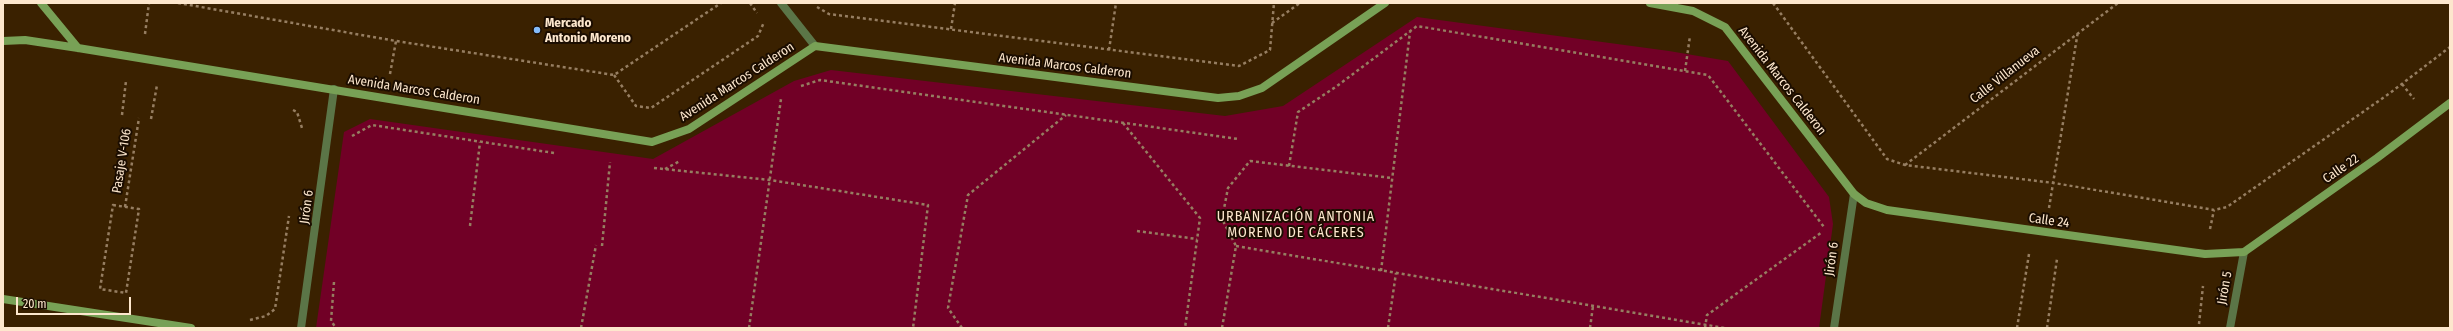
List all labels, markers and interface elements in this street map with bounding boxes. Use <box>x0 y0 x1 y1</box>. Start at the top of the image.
place label: Mercado Antonio Moreno <box>545 15 631 46</box>
street label: Avenida Marcos Calderon <box>1735 24 1829 138</box>
marker: Mercado Antonio Moreno <box>532 25 542 35</box>
street label: Avenida Marcos Calderon <box>677 39 797 125</box>
street label: Calle Villanueva <box>1967 43 2043 107</box>
street label: Avenida Marcos Calderon <box>998 50 1132 82</box>
street label: Avenida Marcos Calderon <box>347 72 481 108</box>
street label: Pasaje V-106 <box>109 128 135 194</box>
street label: Calle 22 <box>2320 151 2362 187</box>
street label: Jirón 6 <box>297 189 317 225</box>
district label: URBANIZACIÓN ANTONIA MORENO DE CÁCERES <box>1217 209 1375 242</box>
street label: Calle 24 <box>2028 210 2070 232</box>
street label: Jirón 6 <box>1822 241 1842 277</box>
street label: Jirón 5 <box>2214 270 2236 306</box>
scale bar <box>18 289 133 315</box>
text: 20 m <box>23 297 47 311</box>

